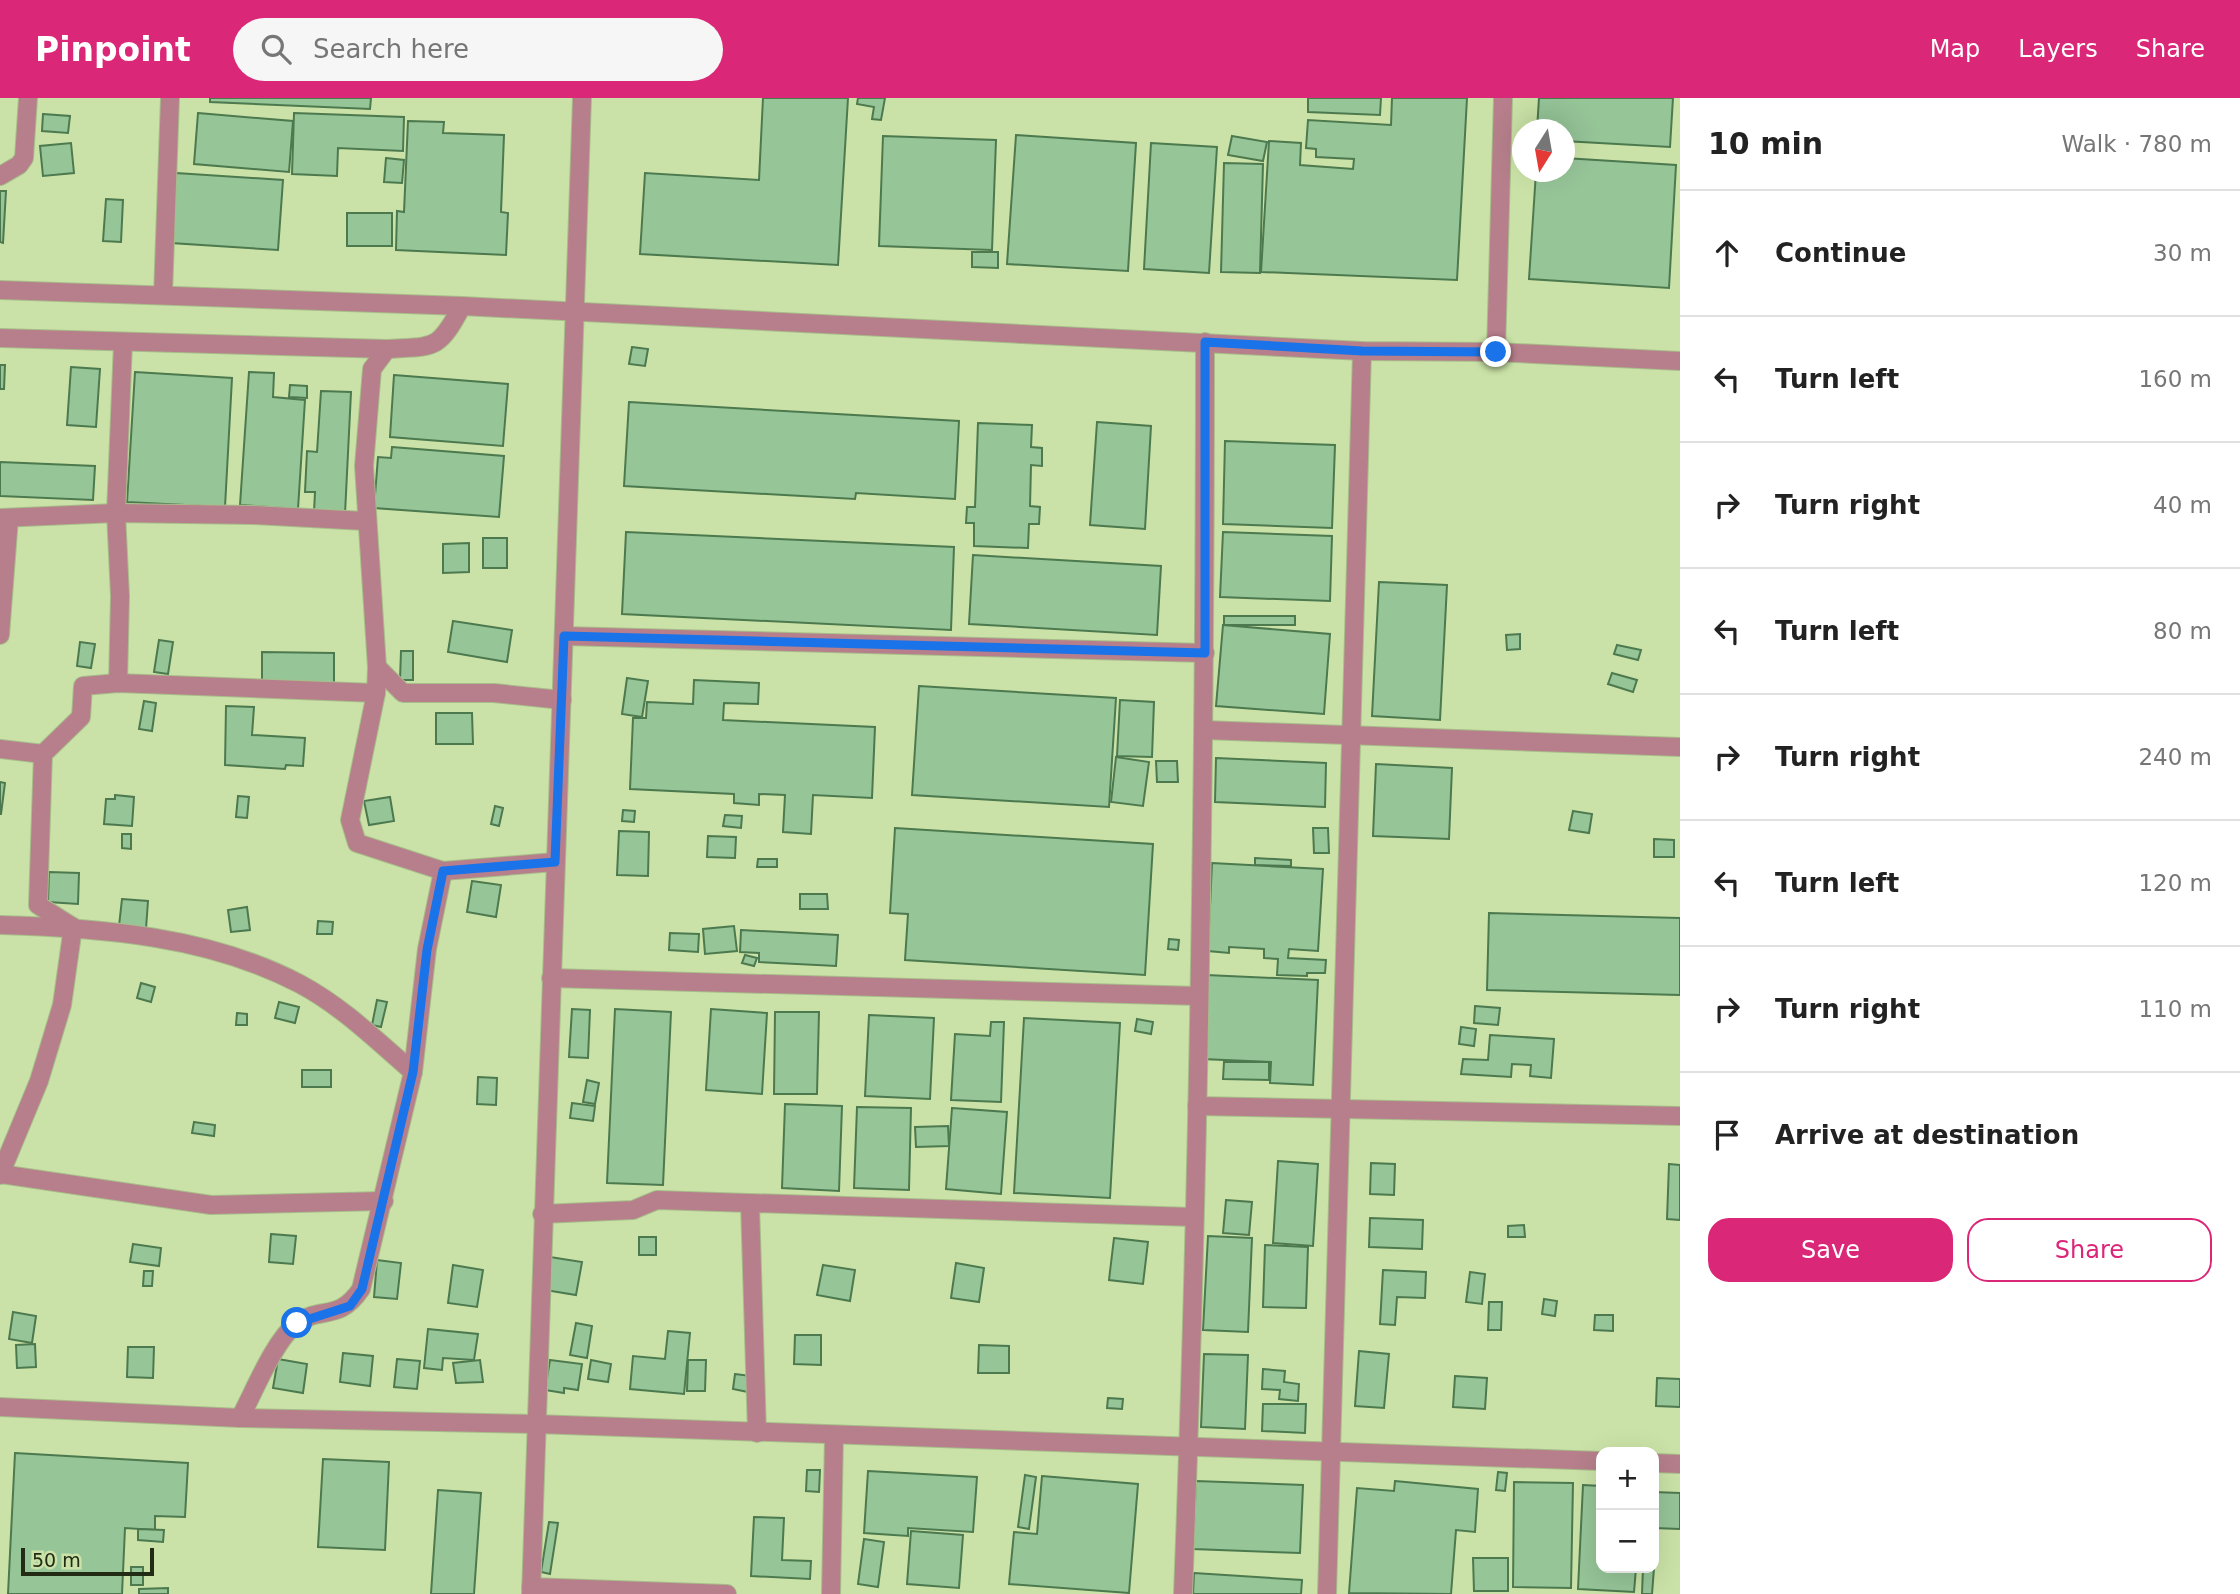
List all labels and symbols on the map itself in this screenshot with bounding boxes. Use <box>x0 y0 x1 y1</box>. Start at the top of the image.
north arrow <box>1512 119 1575 182</box>
route end <box>1480 336 1511 367</box>
route start <box>281 1307 312 1338</box>
scale bar <box>21 1545 154 1577</box>

